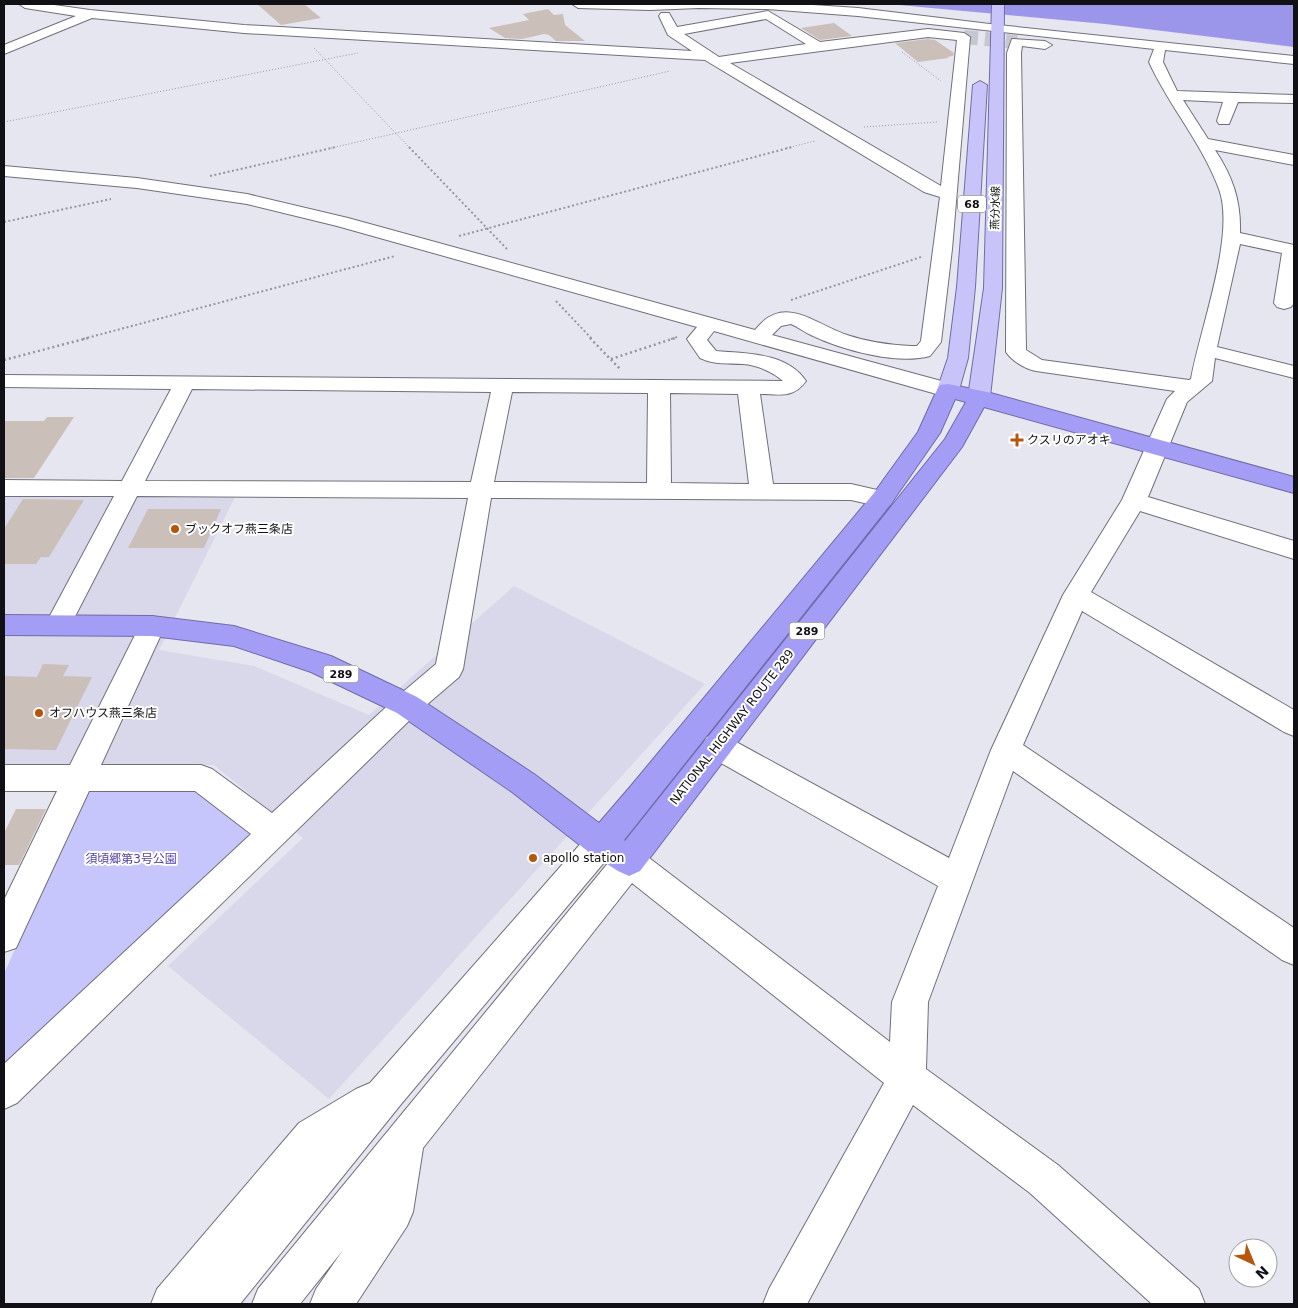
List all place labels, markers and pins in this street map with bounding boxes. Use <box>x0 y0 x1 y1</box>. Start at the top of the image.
place label: クスリのアオキ <box>1027 433 1111 447</box>
marker: クスリのアオキ <box>1011 434 1023 446</box>
place label: ブックオフ燕三条店 <box>185 522 293 536</box>
marker: ブックオフ燕三条店 <box>169 523 181 535</box>
place label: オフハウス燕三条店 <box>49 706 157 720</box>
marker: オフハウス燕三条店 <box>33 707 45 719</box>
place label: apollo station <box>543 851 624 865</box>
marker: apollo station <box>527 852 539 864</box>

